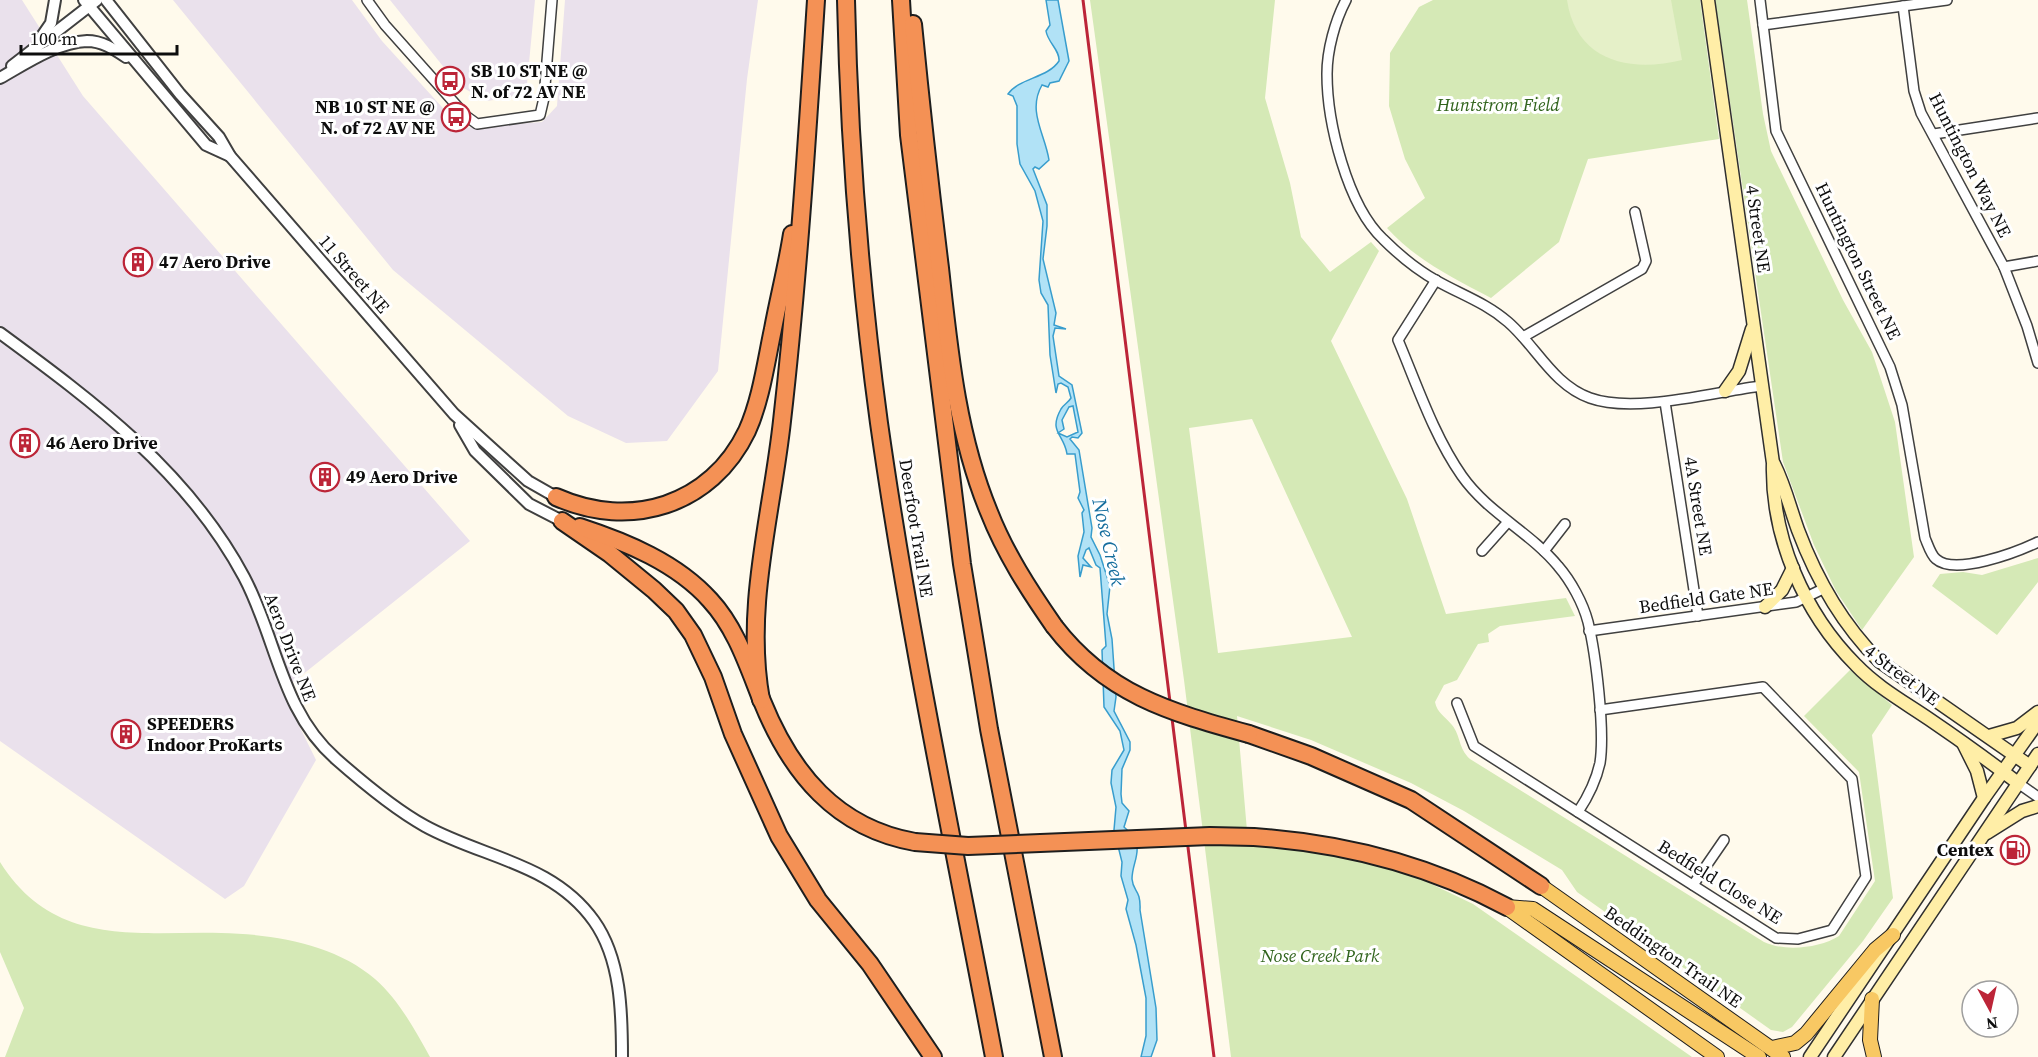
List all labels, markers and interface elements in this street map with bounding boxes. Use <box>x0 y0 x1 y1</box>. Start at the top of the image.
scale bar <box>21 18 177 56</box>
text: 100 m <box>30 26 77 51</box>
place label: SB 10 ST NE @ N. of 72 AV NE <box>471 58 588 104</box>
bus stop icon: SB 10 ST NE @ N. of 72 AV NE <box>434 65 466 97</box>
street label: Huntington Way NE <box>1923 88 2018 242</box>
park label: Huntstrom Field <box>1435 92 1560 117</box>
place label: NB 10 ST NE @ N. of 72 AV NE <box>315 94 435 140</box>
bus stop icon: NB 10 ST NE @ N. of 72 AV NE <box>440 101 472 133</box>
street label: Huntington Street NE <box>1810 178 1907 344</box>
street label: 4 Street NE <box>1740 184 1777 274</box>
street label: 11 Street NE <box>313 229 396 319</box>
building icon: 47 Aero Drive <box>122 246 154 278</box>
place label: 47 Aero Drive <box>159 249 271 274</box>
building icon: 46 Aero Drive <box>9 427 41 459</box>
place label: 46 Aero Drive <box>46 430 158 455</box>
street label: 4A Street NE <box>1678 455 1719 557</box>
street label: Deerfoot Trail NE <box>893 457 940 599</box>
building icon: 49 Aero Drive <box>309 461 341 493</box>
place label: 49 Aero Drive <box>346 464 458 489</box>
water label: Nose Creek <box>1085 495 1133 589</box>
street label: Bedfield Gate NE <box>1637 576 1775 619</box>
street label: Aero Drive NE <box>258 589 323 705</box>
street label: 4 Street NE <box>1860 638 1945 711</box>
place label: SPEEDERS Indoor ProKarts <box>147 711 282 757</box>
building icon: SPEEDERS Indoor ProKarts <box>110 718 142 750</box>
street label: Bedfield Close NE <box>1653 833 1787 930</box>
fuel station icon: Centex <box>1999 834 2031 866</box>
place label: Centex <box>1937 837 1994 862</box>
street label: Beddington Trail NE <box>1599 900 1747 1014</box>
park label: Nose Creek Park <box>1260 943 1380 968</box>
north arrow <box>1960 979 2020 1039</box>
text: N <box>1984 1012 1999 1036</box>

